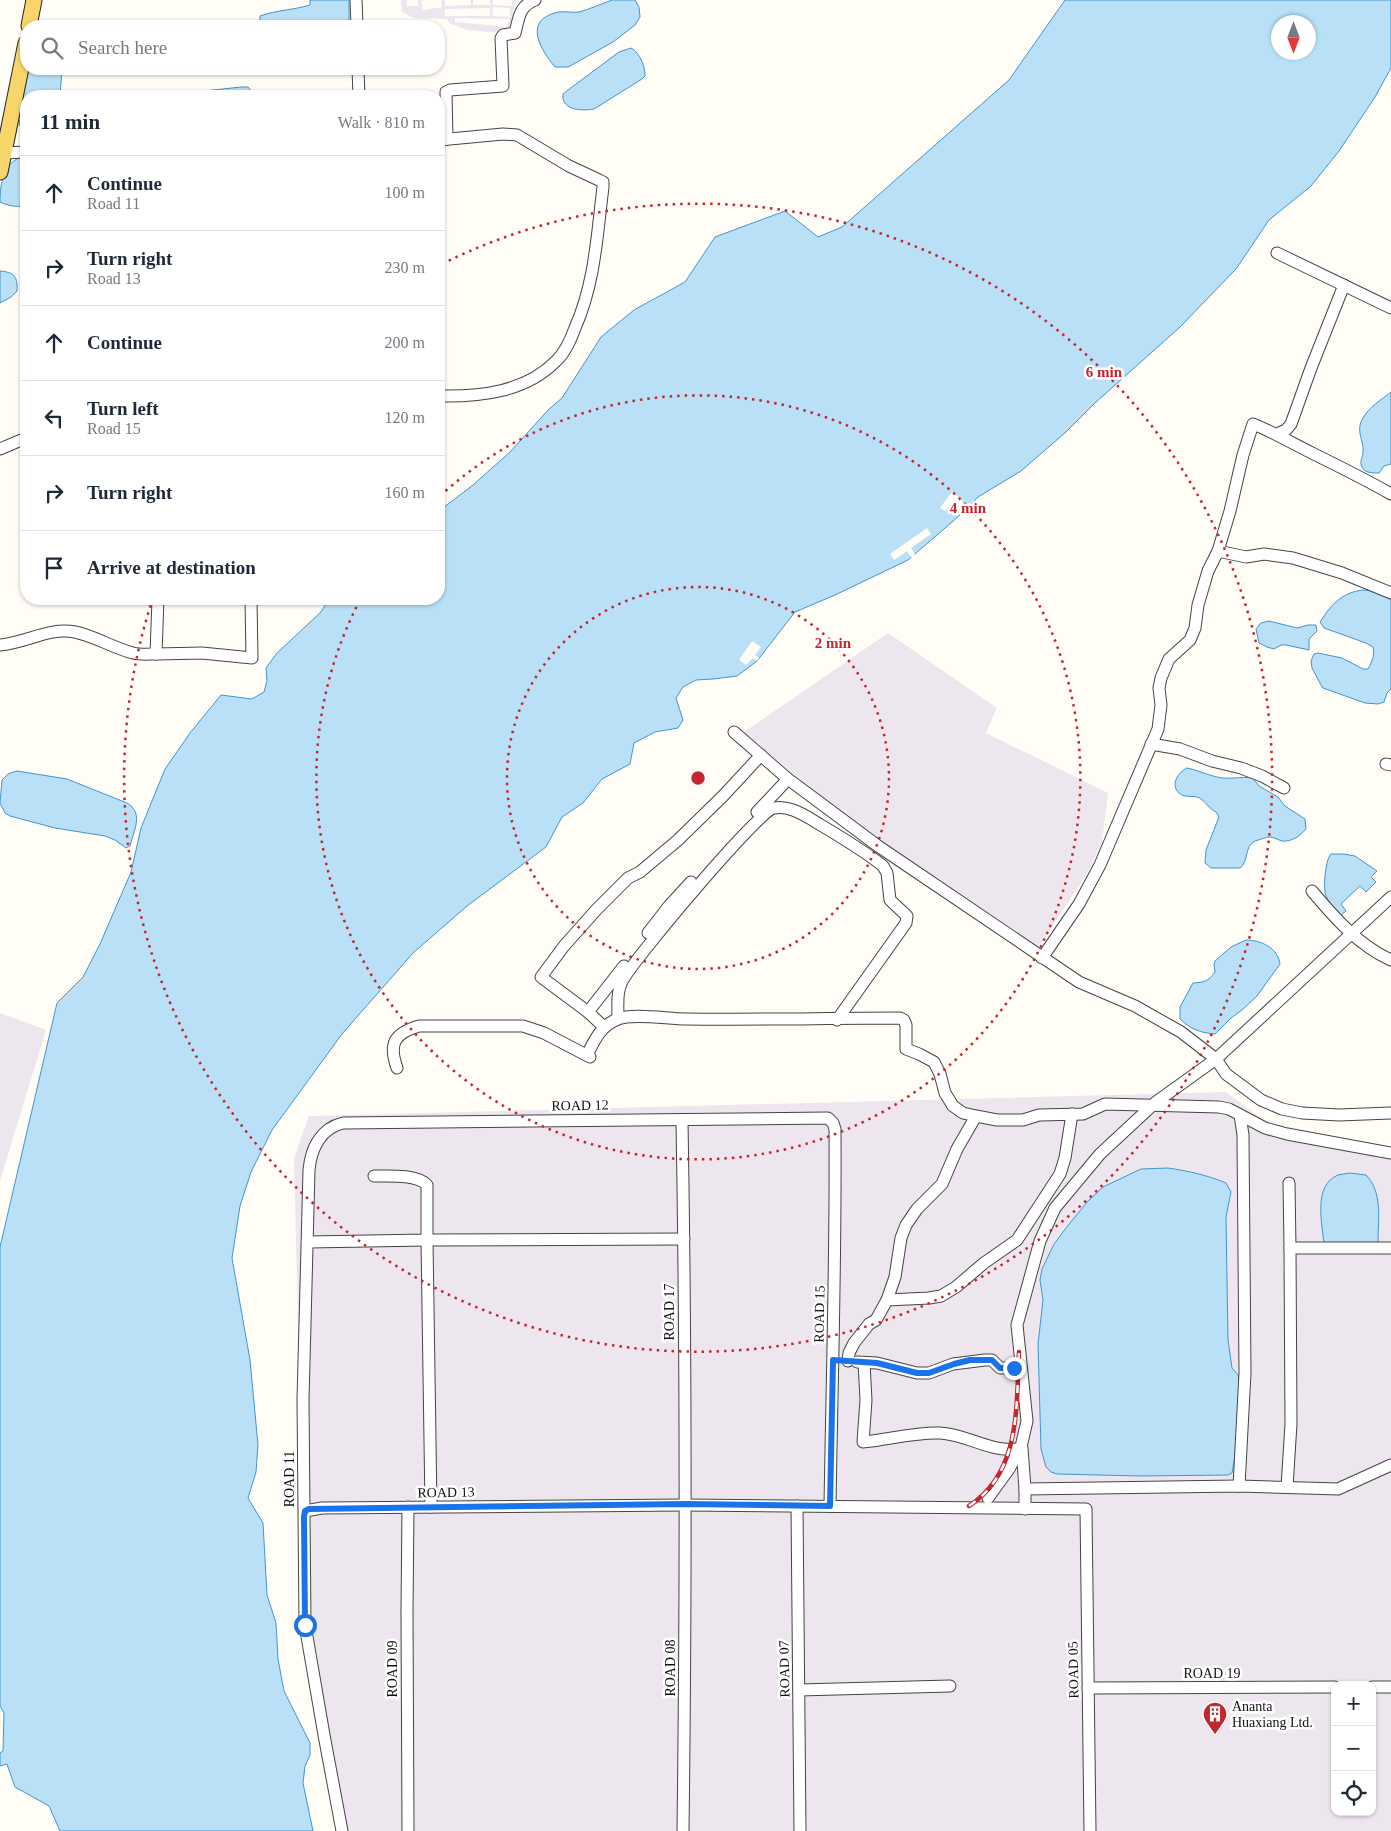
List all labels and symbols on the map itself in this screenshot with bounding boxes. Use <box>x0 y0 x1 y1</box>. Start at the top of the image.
north arrow <box>1271 15 1316 60</box>
text: 6 min <box>1086 364 1123 380</box>
text: 4 min <box>950 500 987 516</box>
text: 2 min <box>815 635 852 651</box>
centre of rings <box>689 769 707 787</box>
street label: ROAD 12 <box>551 1098 609 1113</box>
street label: ROAD 17 <box>662 1283 677 1341</box>
street label: ROAD 15 <box>812 1285 827 1343</box>
route end <box>1003 1357 1026 1380</box>
street label: ROAD 11 <box>282 1451 297 1507</box>
street label: ROAD 13 <box>417 1485 475 1500</box>
route start <box>294 1614 317 1637</box>
street label: ROAD 08 <box>663 1639 678 1697</box>
street label: ROAD 09 <box>385 1640 400 1698</box>
street label: ROAD 07 <box>777 1640 792 1698</box>
street label: ROAD 05 <box>1066 1641 1081 1699</box>
street label: ROAD 19 <box>1183 1666 1241 1681</box>
place label: Ananta Huaxiang Ltd. <box>1232 1699 1313 1730</box>
building icon: Ananta Huaxiang Ltd. <box>1202 1701 1228 1735</box>

